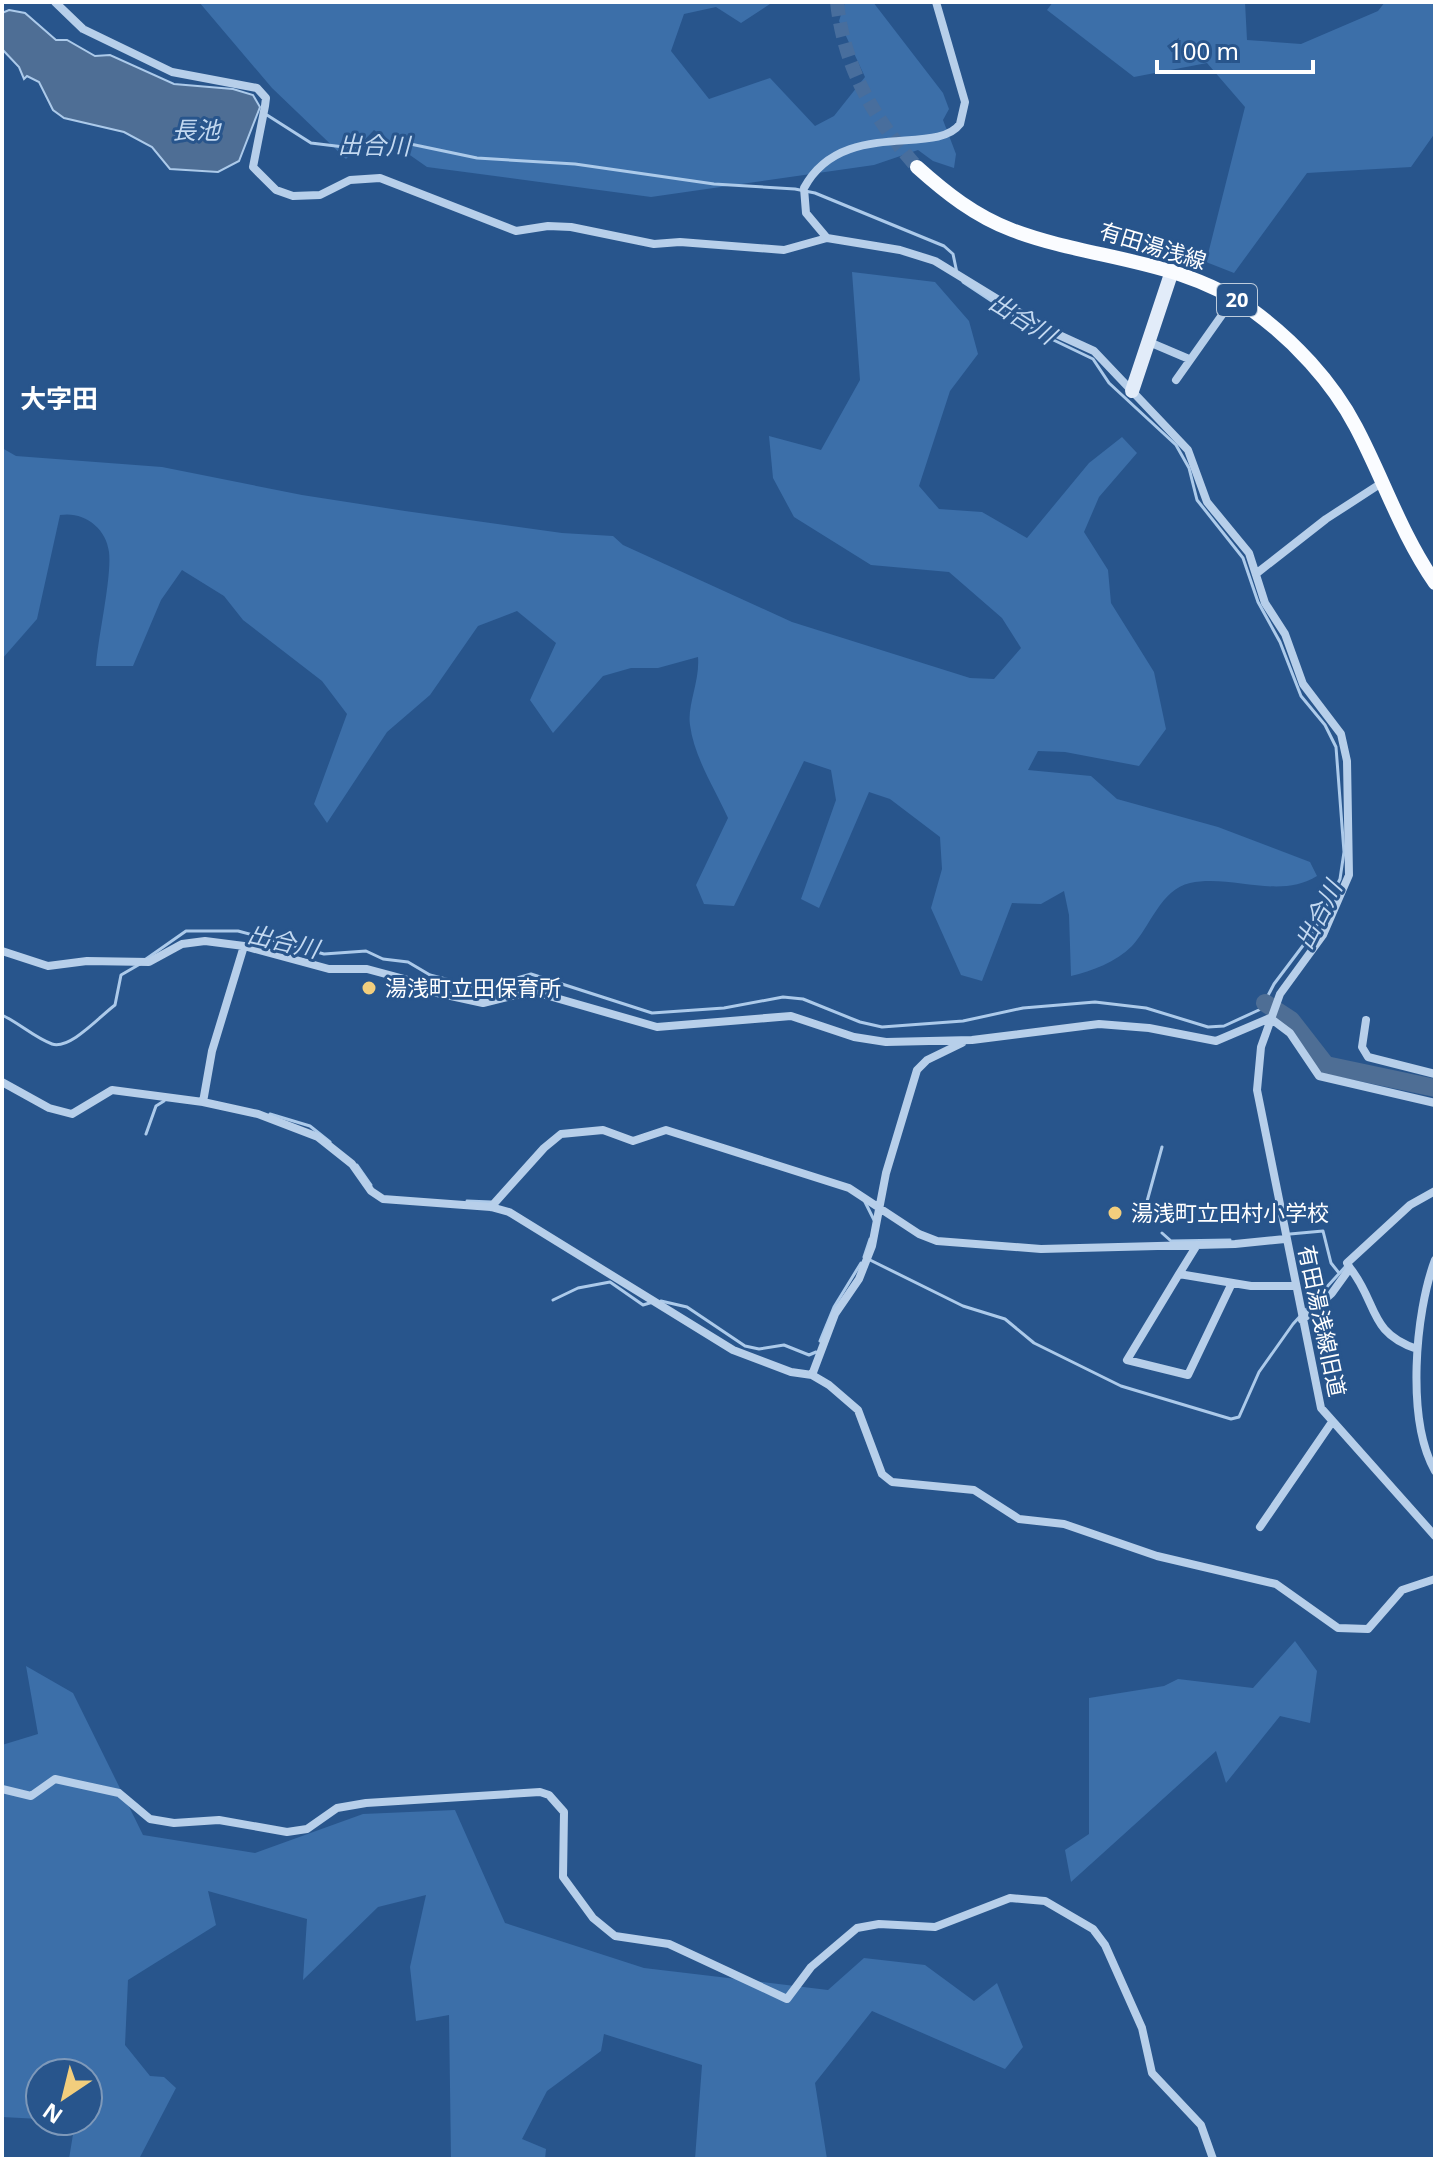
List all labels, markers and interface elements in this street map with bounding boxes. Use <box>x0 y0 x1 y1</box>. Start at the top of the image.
scale bar <box>1157 24 1313 74</box>
text: 100 m <box>1169 34 1239 67</box>
water label: 長池 <box>172 113 222 146</box>
water label: 出合川 <box>338 127 413 162</box>
street label: 有田湯浅線 <box>1096 215 1210 275</box>
road number: 20 <box>1217 284 1257 316</box>
water label: 出合川 <box>984 285 1065 352</box>
district label: 大字田 <box>20 380 98 416</box>
water label: 出合川 <box>1287 872 1350 954</box>
water label: 出合川 <box>245 916 325 965</box>
place label: 湯浅町立田保育所 <box>385 972 561 1002</box>
marker: 湯浅町立田保育所 <box>360 979 378 997</box>
place label: 湯浅町立田村小学校 <box>1131 1197 1329 1227</box>
marker: 湯浅町立田村小学校 <box>1106 1204 1124 1222</box>
street label: 有田湯浅線旧道 <box>1292 1242 1354 1399</box>
north arrow <box>24 2057 104 2137</box>
text: N <box>36 2097 68 2132</box>

